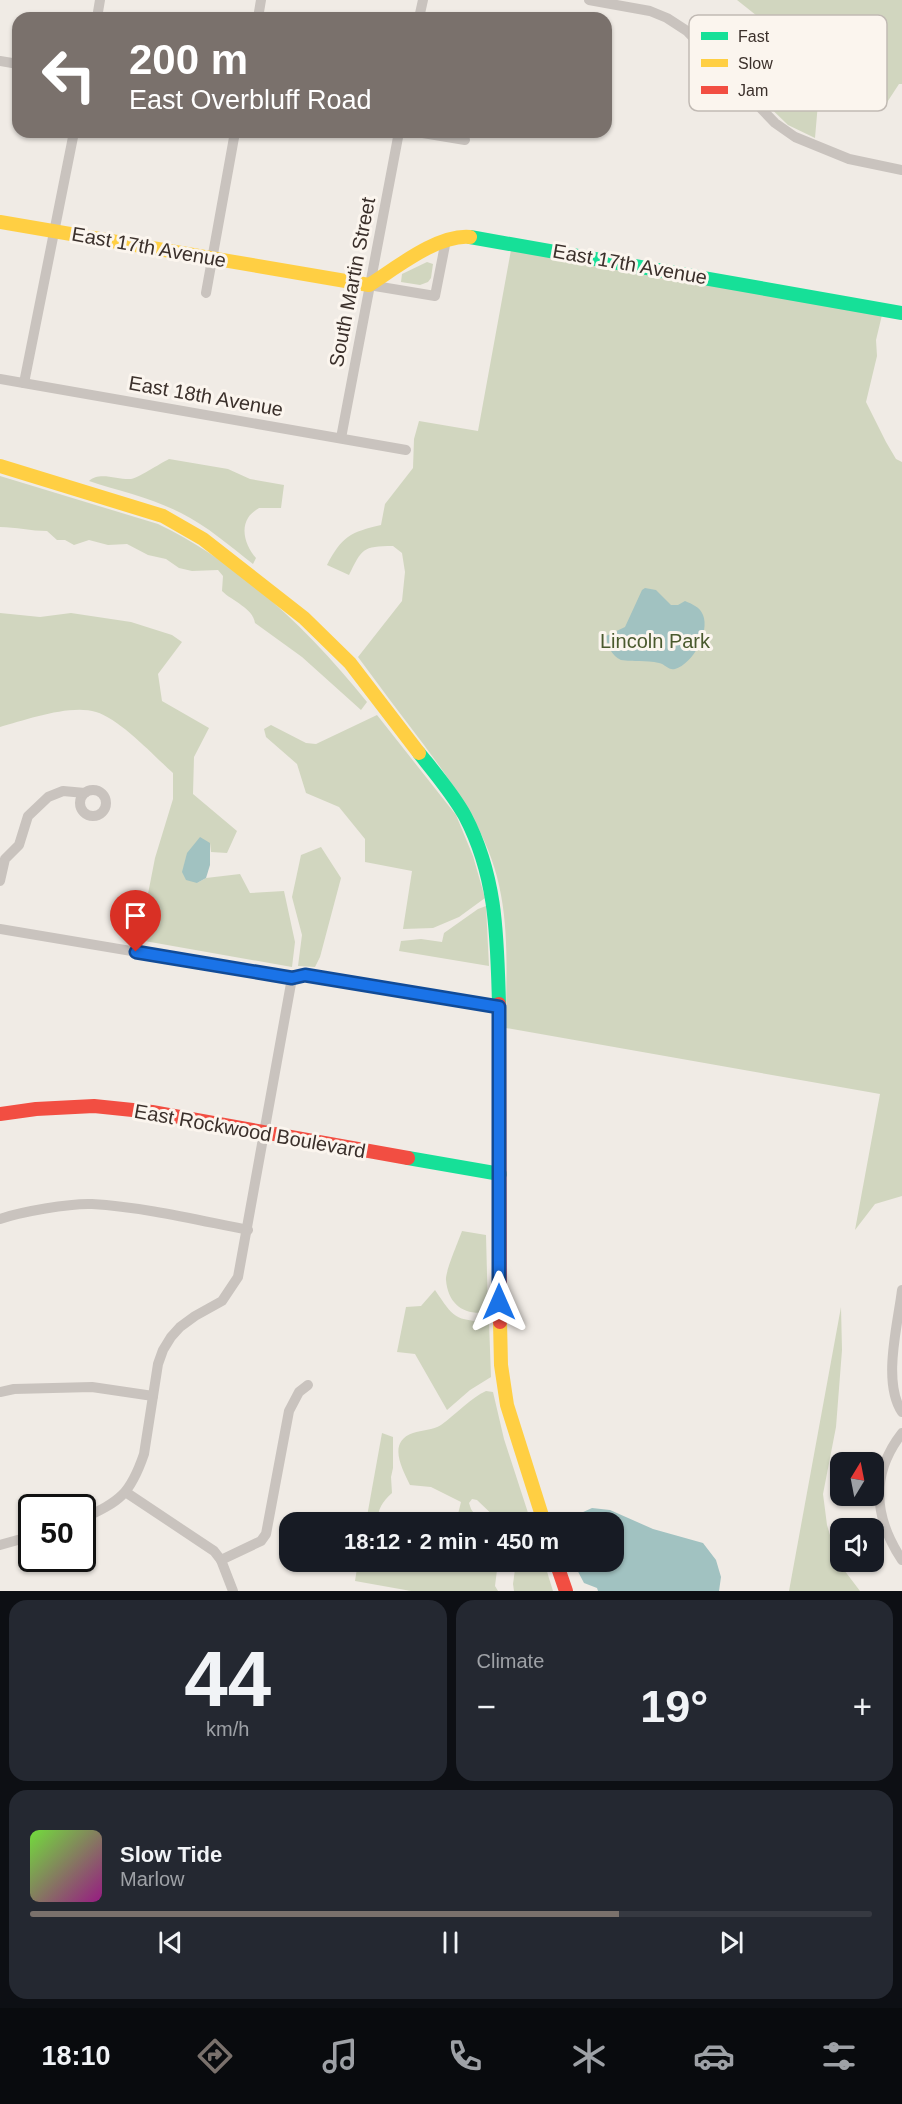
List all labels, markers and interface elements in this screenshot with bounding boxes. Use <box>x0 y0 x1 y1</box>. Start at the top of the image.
legend <box>689 15 887 111</box>
text: Fast <box>738 28 770 45</box>
icon: left <box>30 36 108 114</box>
text: 200 m <box>129 36 248 83</box>
text: Slow <box>738 55 773 72</box>
text: Jam <box>738 82 768 99</box>
text: East Overbluff Road <box>129 85 372 115</box>
street label: South Martin Street <box>325 195 379 369</box>
street label: East 17th Avenue <box>70 223 228 271</box>
street label: East 17th Avenue <box>551 240 709 288</box>
street label: East 18th Avenue <box>127 372 285 420</box>
park label: Lincoln Park <box>600 630 711 652</box>
pin <box>110 890 161 952</box>
icon: arrive <box>119 899 152 932</box>
street label: East Rockwood Boulevard <box>133 1100 367 1162</box>
position arrow <box>467 1270 531 1334</box>
north arrow <box>830 1452 884 1506</box>
map controls <box>830 1452 884 1572</box>
speed limit sign: 50 <box>18 1494 96 1572</box>
button: sound <box>830 1518 884 1572</box>
text: 18:12 · 2 min · 450 m <box>344 1529 559 1554</box>
text: 44 <box>184 1635 271 1723</box>
text: Climate <box>477 1650 544 1672</box>
text: 19° <box>640 1681 708 1732</box>
text: − <box>477 1688 496 1725</box>
text: + <box>853 1688 872 1725</box>
text: km/h <box>206 1718 249 1740</box>
text: Slow Tide <box>120 1842 222 1867</box>
text: Marlow <box>120 1868 184 1890</box>
icon: previous <box>154 1926 187 1959</box>
icon: pause <box>434 1926 467 1959</box>
icon: next <box>715 1926 748 1959</box>
icon: directions <box>194 2035 236 2077</box>
icon: music <box>319 2035 361 2077</box>
icon: phone <box>444 2035 486 2077</box>
icon: climate <box>568 2035 610 2077</box>
icon: car <box>693 2035 735 2077</box>
icon: filters <box>818 2035 860 2077</box>
text: 18:10 <box>41 2041 111 2071</box>

